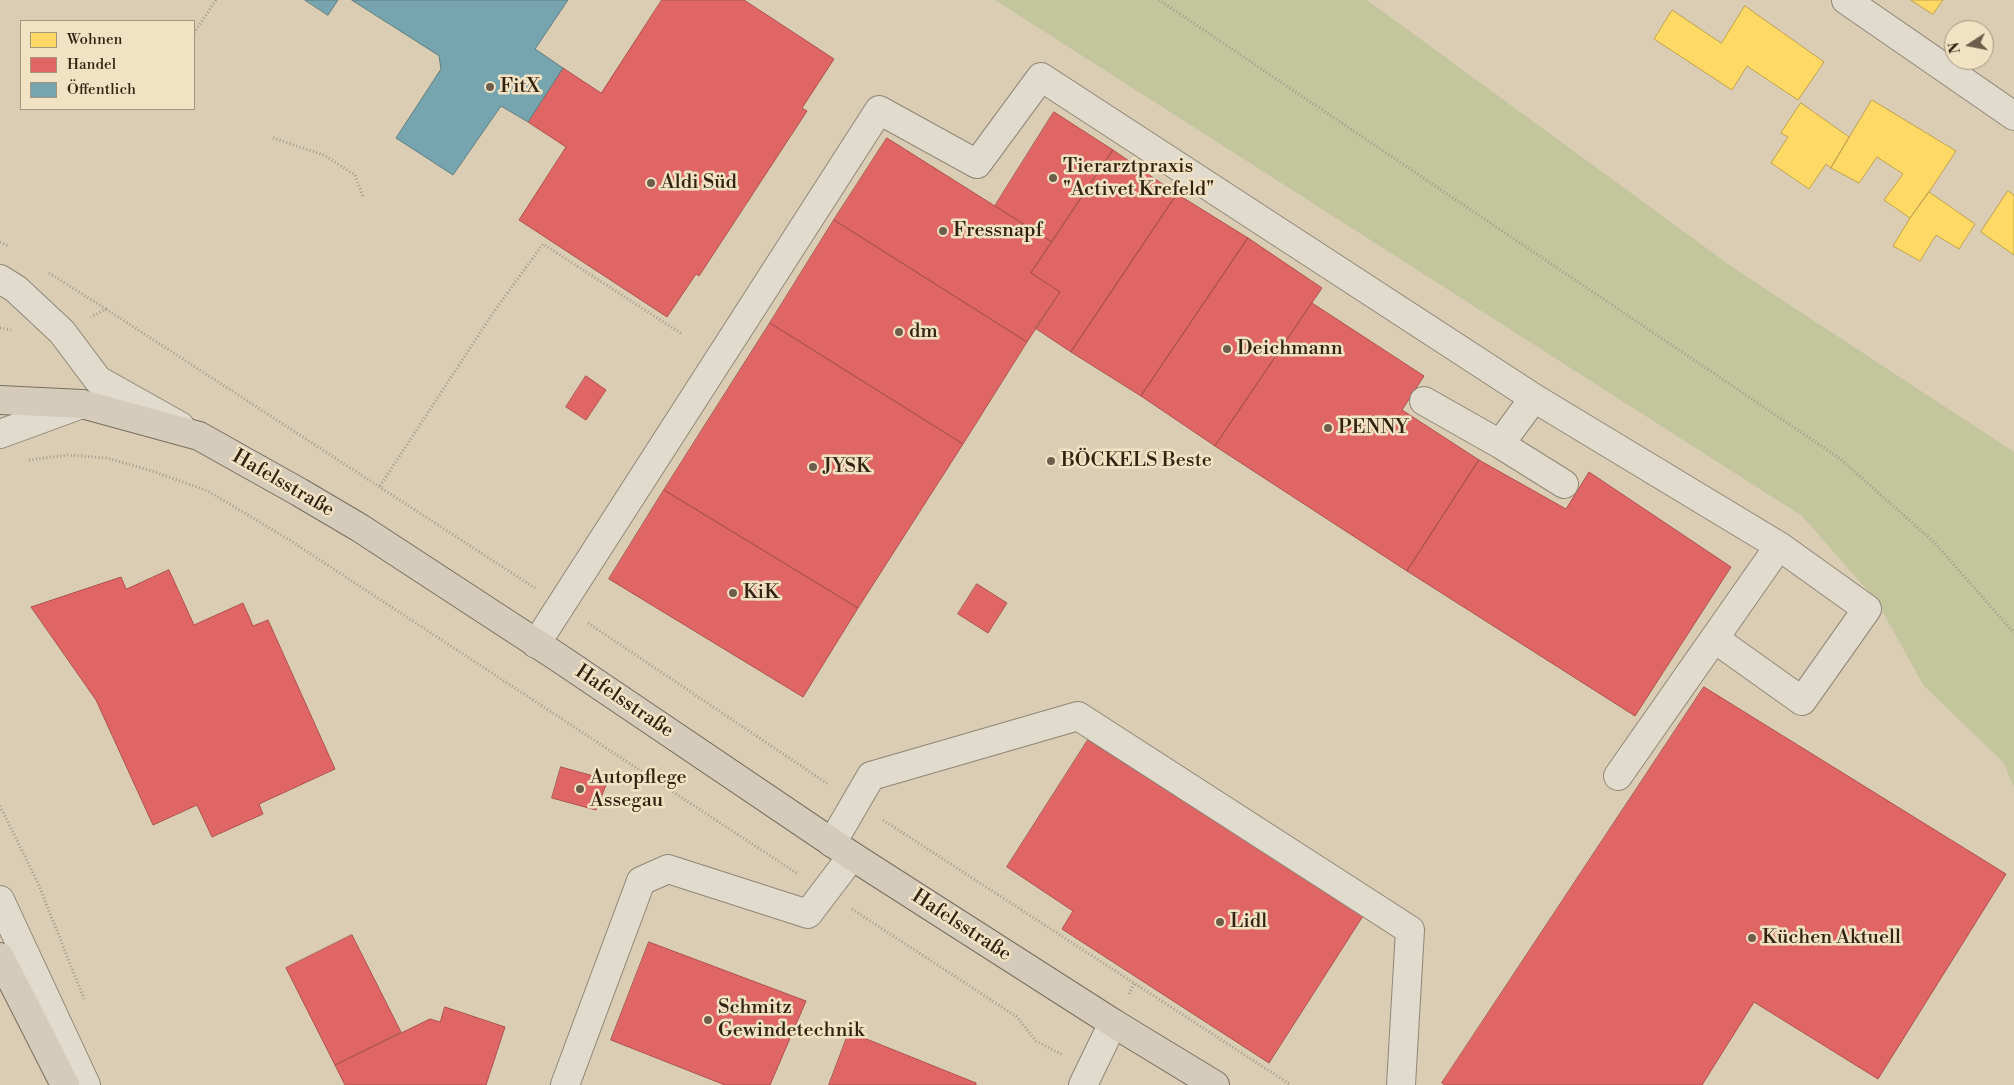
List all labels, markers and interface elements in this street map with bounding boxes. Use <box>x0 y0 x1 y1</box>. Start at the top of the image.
legend <box>20 20 195 110</box>
north arrow <box>1944 20 1994 70</box>
text: Wohnen <box>67 30 122 49</box>
text: N <box>1945 41 1965 55</box>
text: Handel <box>67 55 116 74</box>
place label: FitX <box>500 75 540 99</box>
text: Öffentlich <box>67 80 136 99</box>
marker: FitX <box>484 81 496 93</box>
place label: Tierarztpraxis "Activet Krefeld" <box>1063 155 1214 202</box>
place label: Aldi Süd <box>661 171 737 195</box>
marker: Tierarztpraxis "Activet Krefeld" <box>1047 172 1059 184</box>
marker: Aldi Süd <box>645 177 657 189</box>
place label: Fressnapf <box>953 219 1043 243</box>
marker: Fressnapf <box>937 225 949 237</box>
place label: dm <box>909 320 938 344</box>
marker: dm <box>893 326 905 338</box>
place label: Deichmann <box>1237 337 1343 361</box>
marker: Deichmann <box>1221 343 1233 355</box>
place label: PENNY <box>1338 416 1408 440</box>
marker: PENNY <box>1322 422 1334 434</box>
street label: Hafelsstraße <box>228 445 338 523</box>
place label: BÖCKELS Beste <box>1061 449 1212 473</box>
place label: JYSK <box>823 455 871 479</box>
marker: BÖCKELS Beste <box>1045 455 1057 467</box>
marker: JYSK <box>807 461 819 473</box>
place label: KiK <box>743 581 779 605</box>
marker: KiK <box>727 587 739 599</box>
street label: Hafelsstraße <box>570 660 678 744</box>
place label: Autopflege Assegau <box>590 766 687 813</box>
marker: Autopflege Assegau <box>574 783 586 795</box>
street label: Hafelsstraße <box>907 885 1015 967</box>
place label: Lidl <box>1230 910 1267 934</box>
marker: Lidl <box>1214 916 1226 928</box>
place label: Küchen Aktuell <box>1762 926 1901 950</box>
marker: Küchen Aktuell <box>1746 932 1758 944</box>
place label: Schmitz Gewindetechnik <box>718 996 864 1043</box>
marker: Schmitz Gewindetechnik <box>702 1014 714 1026</box>

